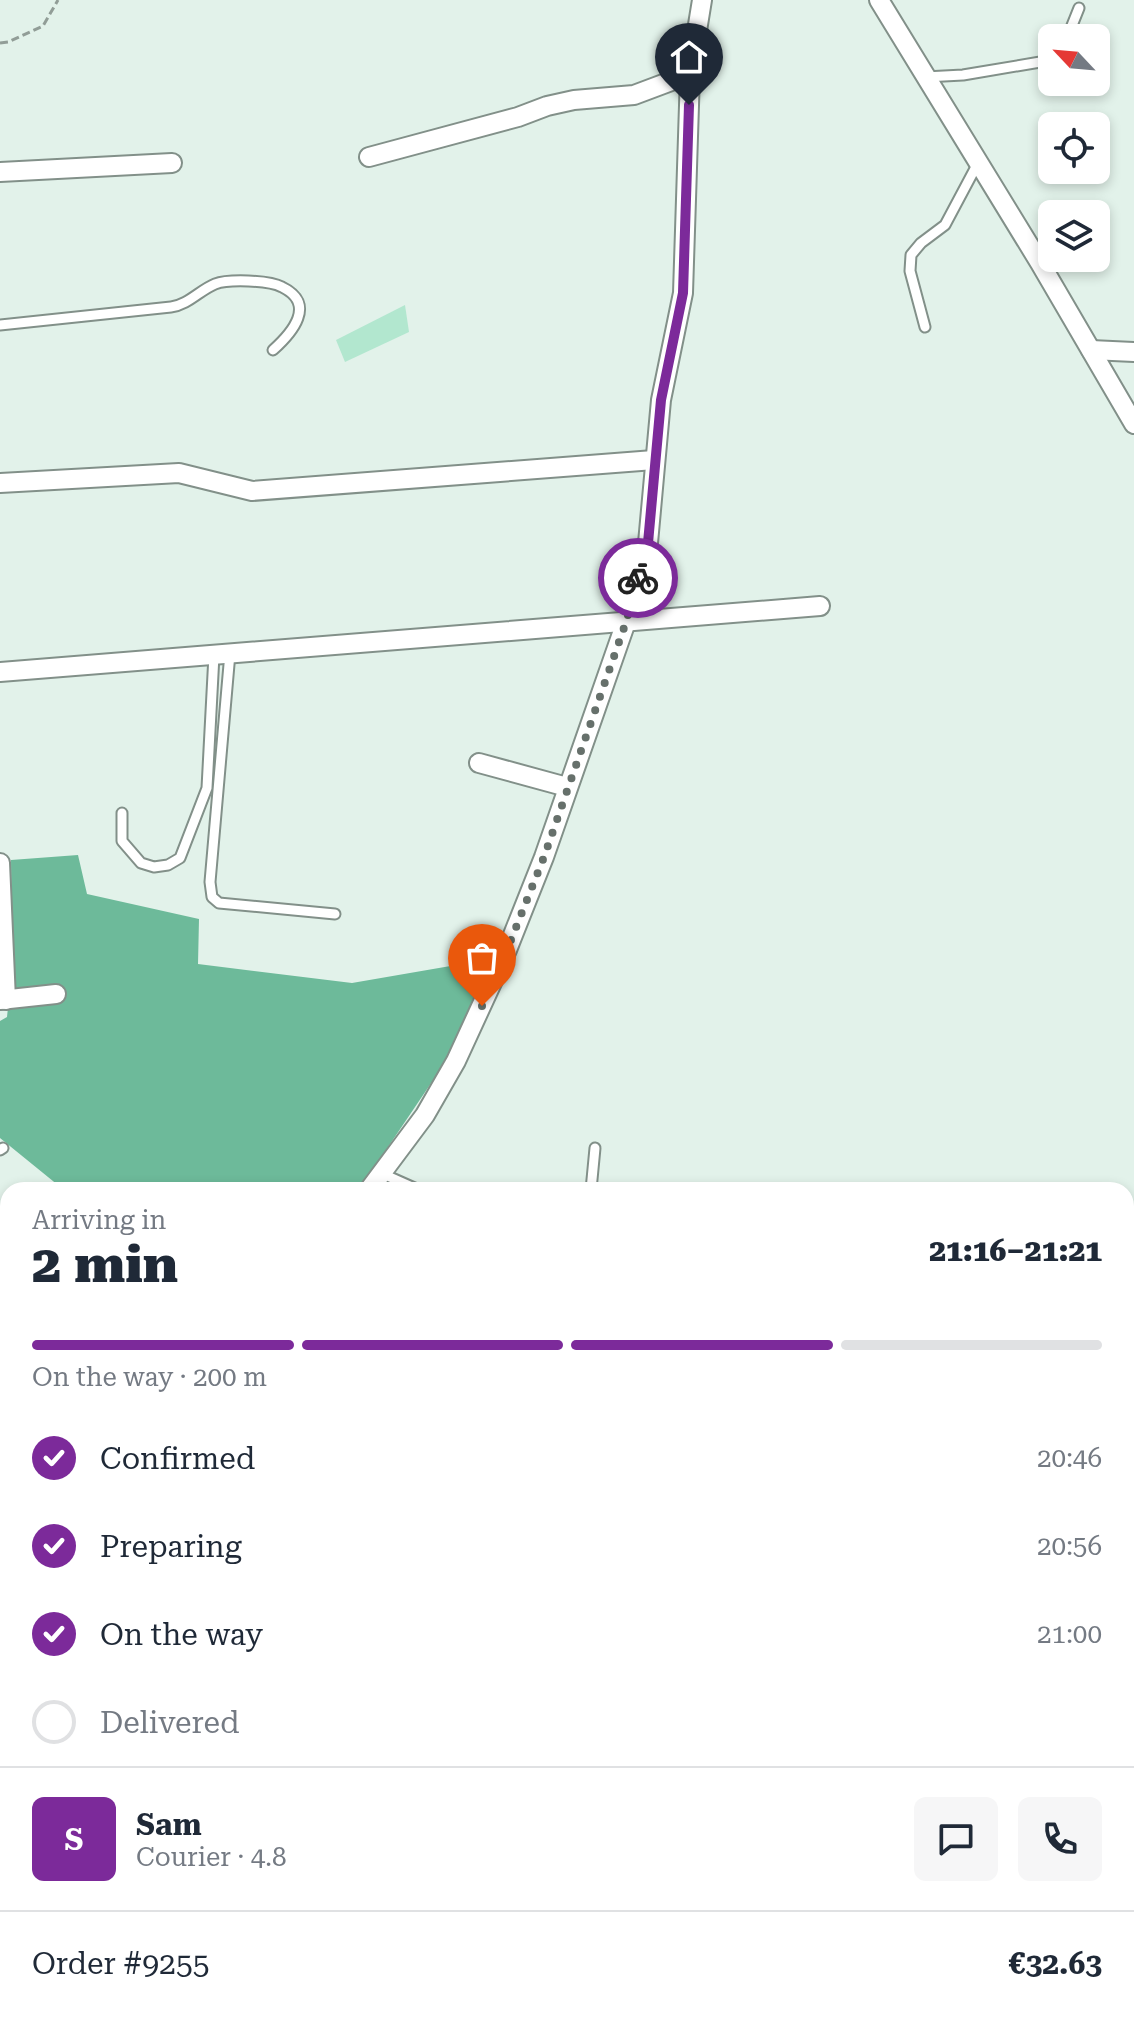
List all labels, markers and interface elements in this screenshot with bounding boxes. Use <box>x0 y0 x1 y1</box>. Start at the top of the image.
pin <box>655 23 723 105</box>
north arrow <box>1038 24 1110 96</box>
map controls <box>1038 24 1110 272</box>
icon: home <box>667 35 711 79</box>
button: locate <box>1038 112 1110 184</box>
button: layers <box>1038 200 1110 272</box>
courier <box>598 538 678 618</box>
icon: bike <box>616 556 660 600</box>
pin <box>448 924 516 1006</box>
icon: bag <box>460 936 504 980</box>
text: Arriving in <box>32 1205 166 1235</box>
text: 21:16–21:21 <box>929 1233 1102 1268</box>
text: 2 min <box>32 1234 178 1295</box>
text: On the way · 200 m <box>32 1362 267 1392</box>
icon: check <box>32 1436 76 1480</box>
text: Confirmed <box>100 1441 255 1476</box>
text: 20:46 <box>1037 1443 1102 1473</box>
icon: check <box>32 1524 76 1568</box>
text: Preparing <box>100 1529 242 1564</box>
text: 20:56 <box>1037 1531 1102 1561</box>
icon: check <box>32 1612 76 1656</box>
text: On the way <box>100 1617 263 1652</box>
text: 21:00 <box>1037 1619 1102 1649</box>
text: Delivered <box>100 1705 239 1740</box>
button: chat <box>914 1797 998 1881</box>
button: phone <box>1018 1797 1102 1881</box>
text: Sam <box>136 1807 202 1842</box>
text: S <box>65 1822 83 1857</box>
text: Courier · 4.8 <box>136 1842 286 1872</box>
text: Order #9255 <box>32 1946 210 1981</box>
text: €32.63 <box>1009 1946 1102 1981</box>

